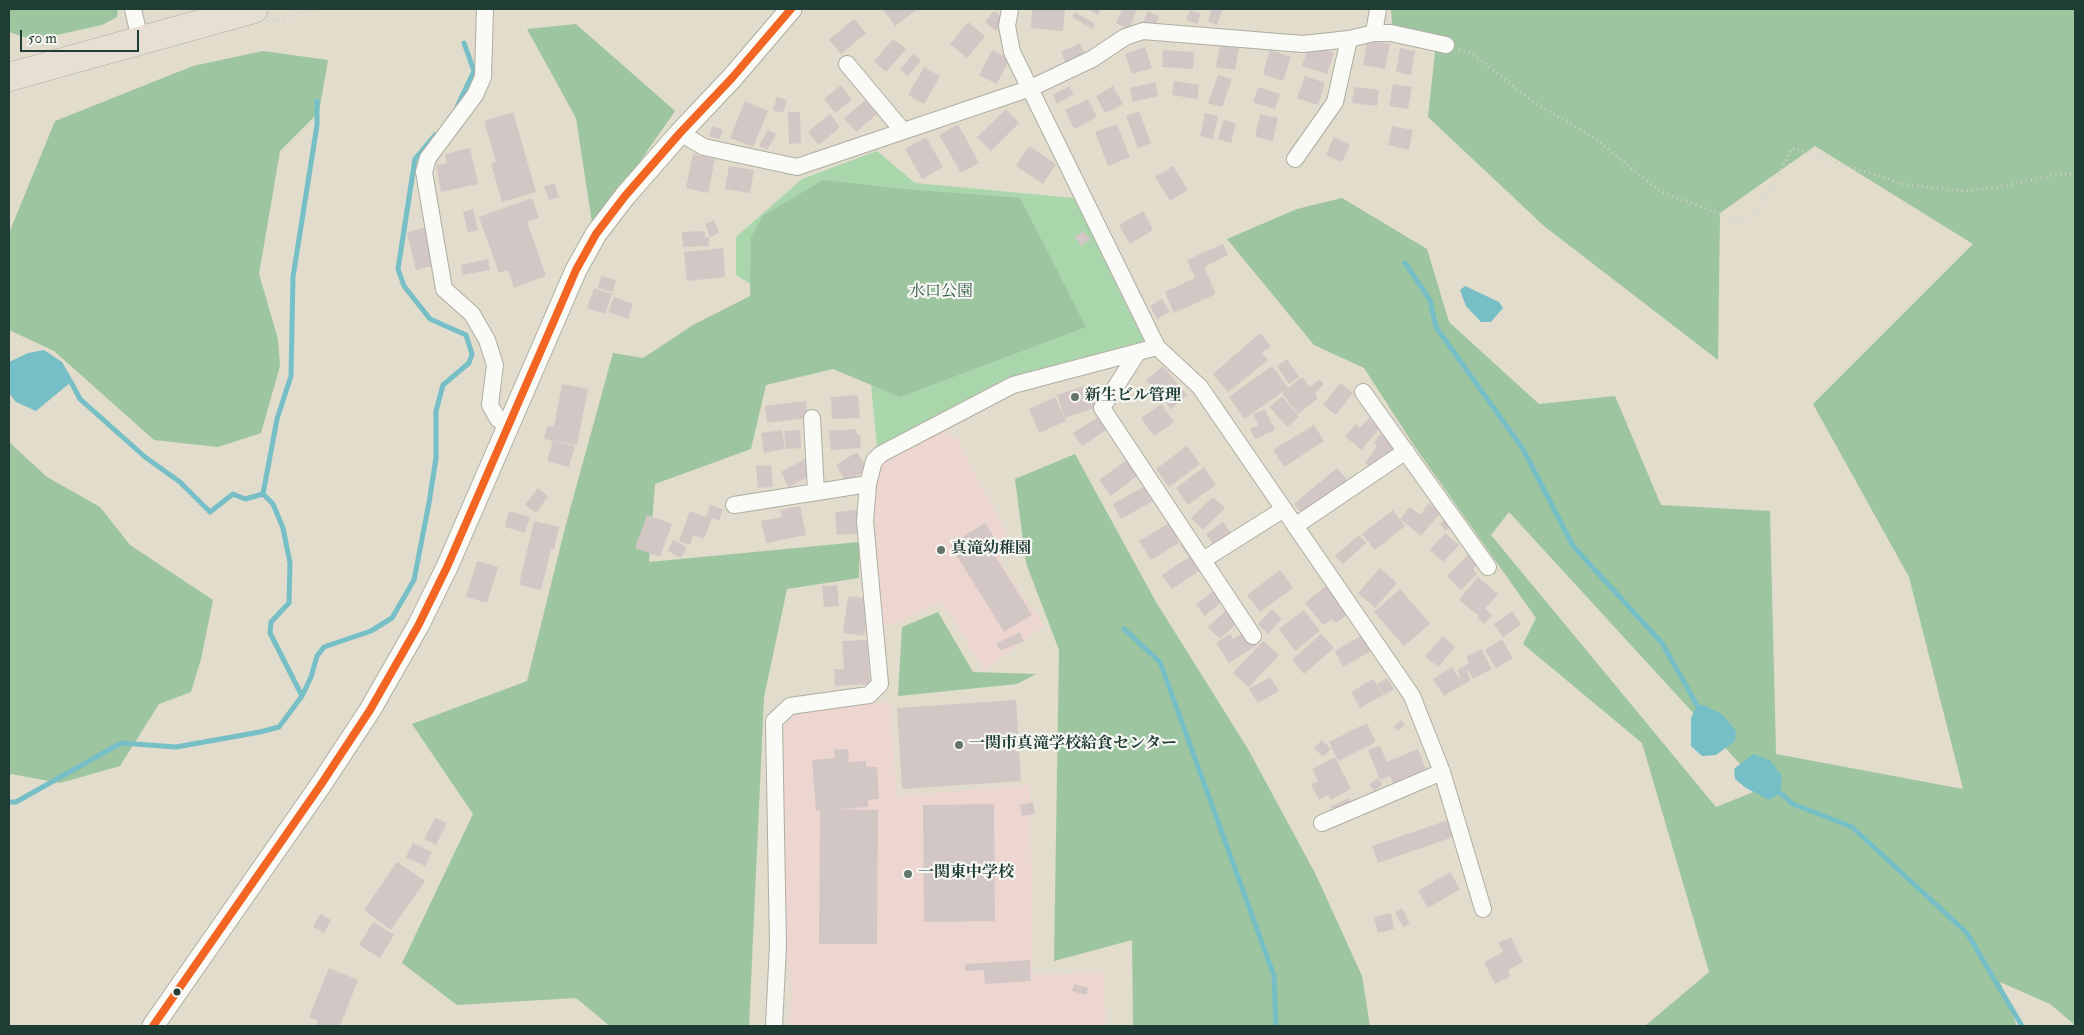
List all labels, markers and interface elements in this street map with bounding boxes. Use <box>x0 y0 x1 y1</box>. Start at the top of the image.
scale bar <box>22 20 141 52</box>
text: 50 m <box>28 29 57 48</box>
park label: 水口公園 <box>909 283 973 303</box>
place label: 新生ビル管理 <box>1085 387 1181 407</box>
marker: 新生ビル管理 <box>1069 391 1081 403</box>
place label: 真滝幼稚園 <box>951 540 1031 560</box>
marker: 真滝幼稚園 <box>935 544 947 556</box>
place label: 一関市真滝学校給食センター <box>969 735 1177 755</box>
marker: 一関市真滝学校給食センター <box>953 739 965 751</box>
place label: 一関東中学校 <box>918 864 1014 884</box>
marker: 一関東中学校 <box>902 868 914 880</box>
unlabelled marker <box>172 987 182 997</box>

